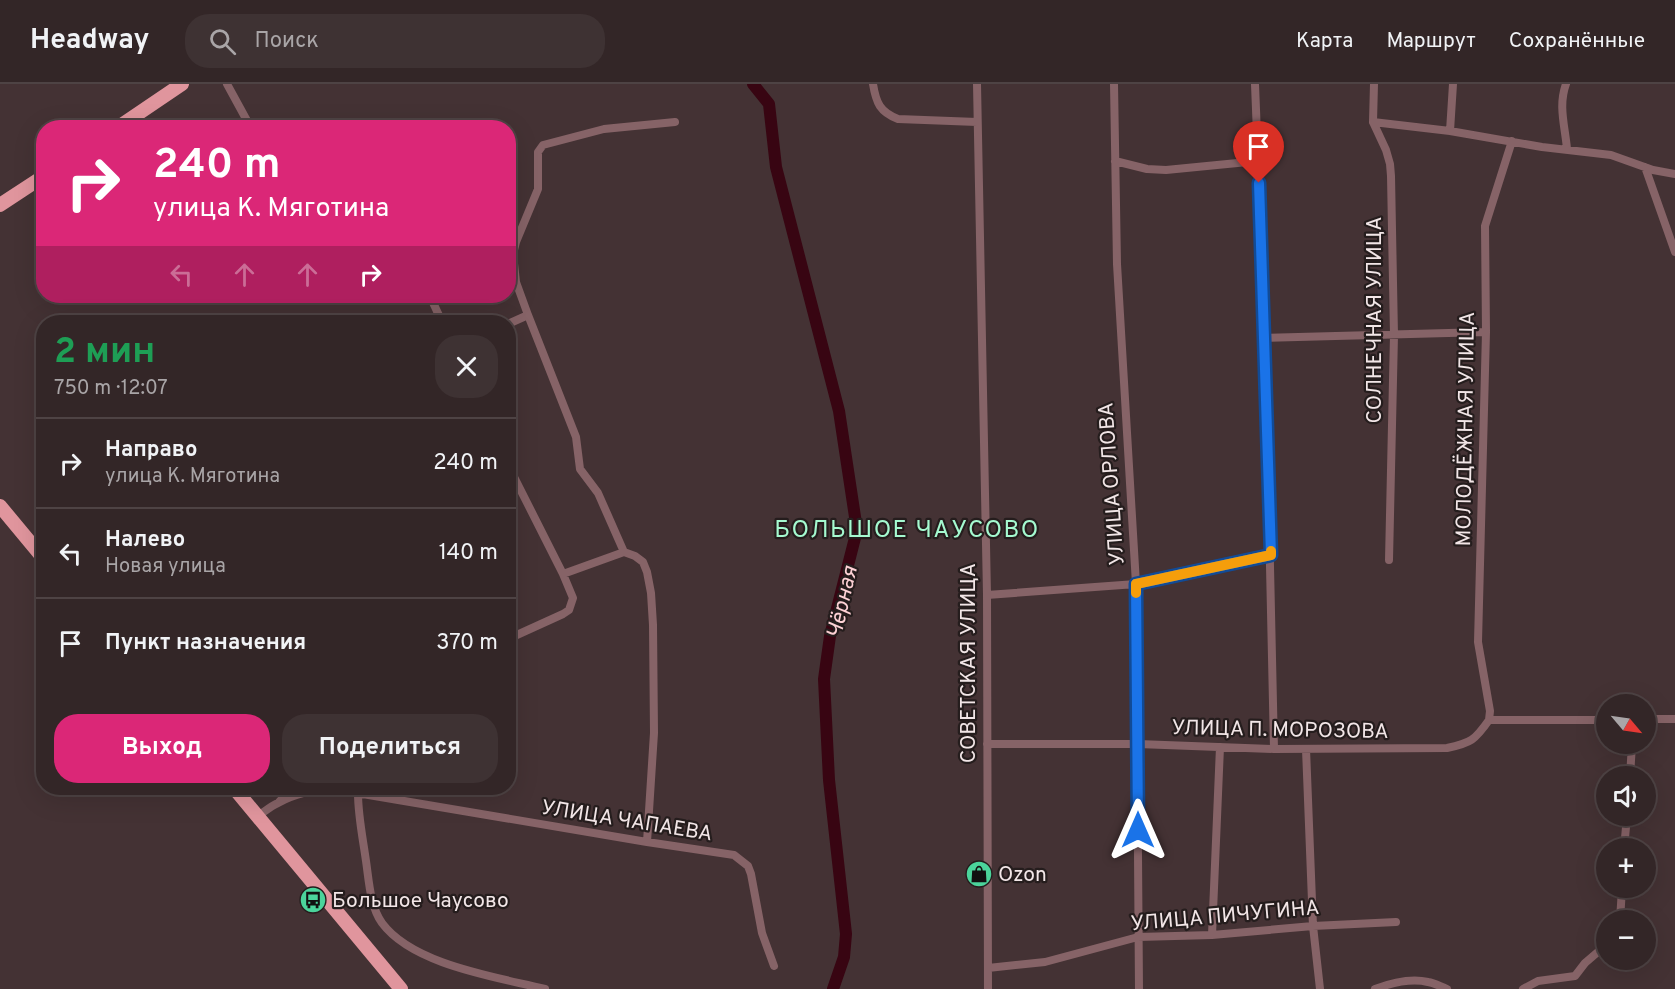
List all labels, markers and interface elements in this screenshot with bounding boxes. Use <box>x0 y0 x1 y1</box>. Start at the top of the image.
search box <box>185 14 605 68</box>
text: Headway <box>30 23 149 59</box>
icon: search <box>206 25 239 58</box>
text: Поиск <box>254 28 319 55</box>
text: Карта <box>1296 28 1353 55</box>
text: Маршрут <box>1386 28 1476 55</box>
text: Сохранённые <box>1509 28 1645 55</box>
pin <box>1233 121 1284 183</box>
icon: arrive <box>1242 130 1275 163</box>
text: 240 m <box>153 140 281 193</box>
icon: right <box>54 144 132 222</box>
text: улица К. Мяготина <box>153 192 389 226</box>
street label: СОЛНЕЧНАЯ УЛИЦА <box>1362 216 1389 424</box>
icon: left <box>165 258 198 291</box>
icon: ahead <box>228 258 261 291</box>
icon: ahead <box>291 258 324 291</box>
icon: right <box>354 258 387 291</box>
street label: МОЛОДЁЖНАЯ УЛИЦА <box>1451 311 1482 547</box>
text: 2 мин <box>54 330 155 376</box>
button: close <box>435 335 498 398</box>
text: 750 m · 12:07 <box>54 376 168 402</box>
street label: УЛИЦА ОРЛОВА <box>1093 401 1132 566</box>
text: Направо <box>105 437 197 464</box>
icon: right <box>54 447 87 480</box>
text: 240 m <box>433 450 498 477</box>
text: улица К. Мяготина <box>105 464 280 490</box>
district label: БОЛЬШОЕ ЧАУСОВО <box>774 516 1040 546</box>
text: Налево <box>105 527 185 554</box>
icon: left <box>54 537 87 570</box>
text: 140 m <box>439 540 498 567</box>
text: Новая улица <box>105 554 226 580</box>
water label: Чёрная <box>822 563 865 641</box>
street label: СОВЕТСКАЯ УЛИЦА <box>956 563 983 763</box>
icon: arrive <box>54 627 87 660</box>
text: Пункт назначения <box>105 630 306 657</box>
text: 370 m <box>436 630 498 657</box>
north arrow <box>1596 694 1656 754</box>
map controls <box>1596 694 1656 970</box>
button: Выход <box>54 714 270 783</box>
button: Поделиться <box>282 714 498 783</box>
street label: УЛИЦА П. МОРОЗОВА <box>1171 715 1389 746</box>
button: sound <box>1596 766 1656 826</box>
street label: УЛИЦА ЧАПАЕВА <box>539 795 714 848</box>
position arrow <box>1106 798 1170 862</box>
button: + <box>1596 838 1656 898</box>
shop icon: Ozon <box>964 859 994 889</box>
place label: Ozon <box>998 862 1047 889</box>
bus stop icon: Большое Чаусово <box>298 885 328 915</box>
place label: Большое Чаусово <box>332 888 509 915</box>
street label: УЛИЦА ПИЧУГИНА <box>1130 895 1321 938</box>
button: − <box>1596 910 1656 970</box>

